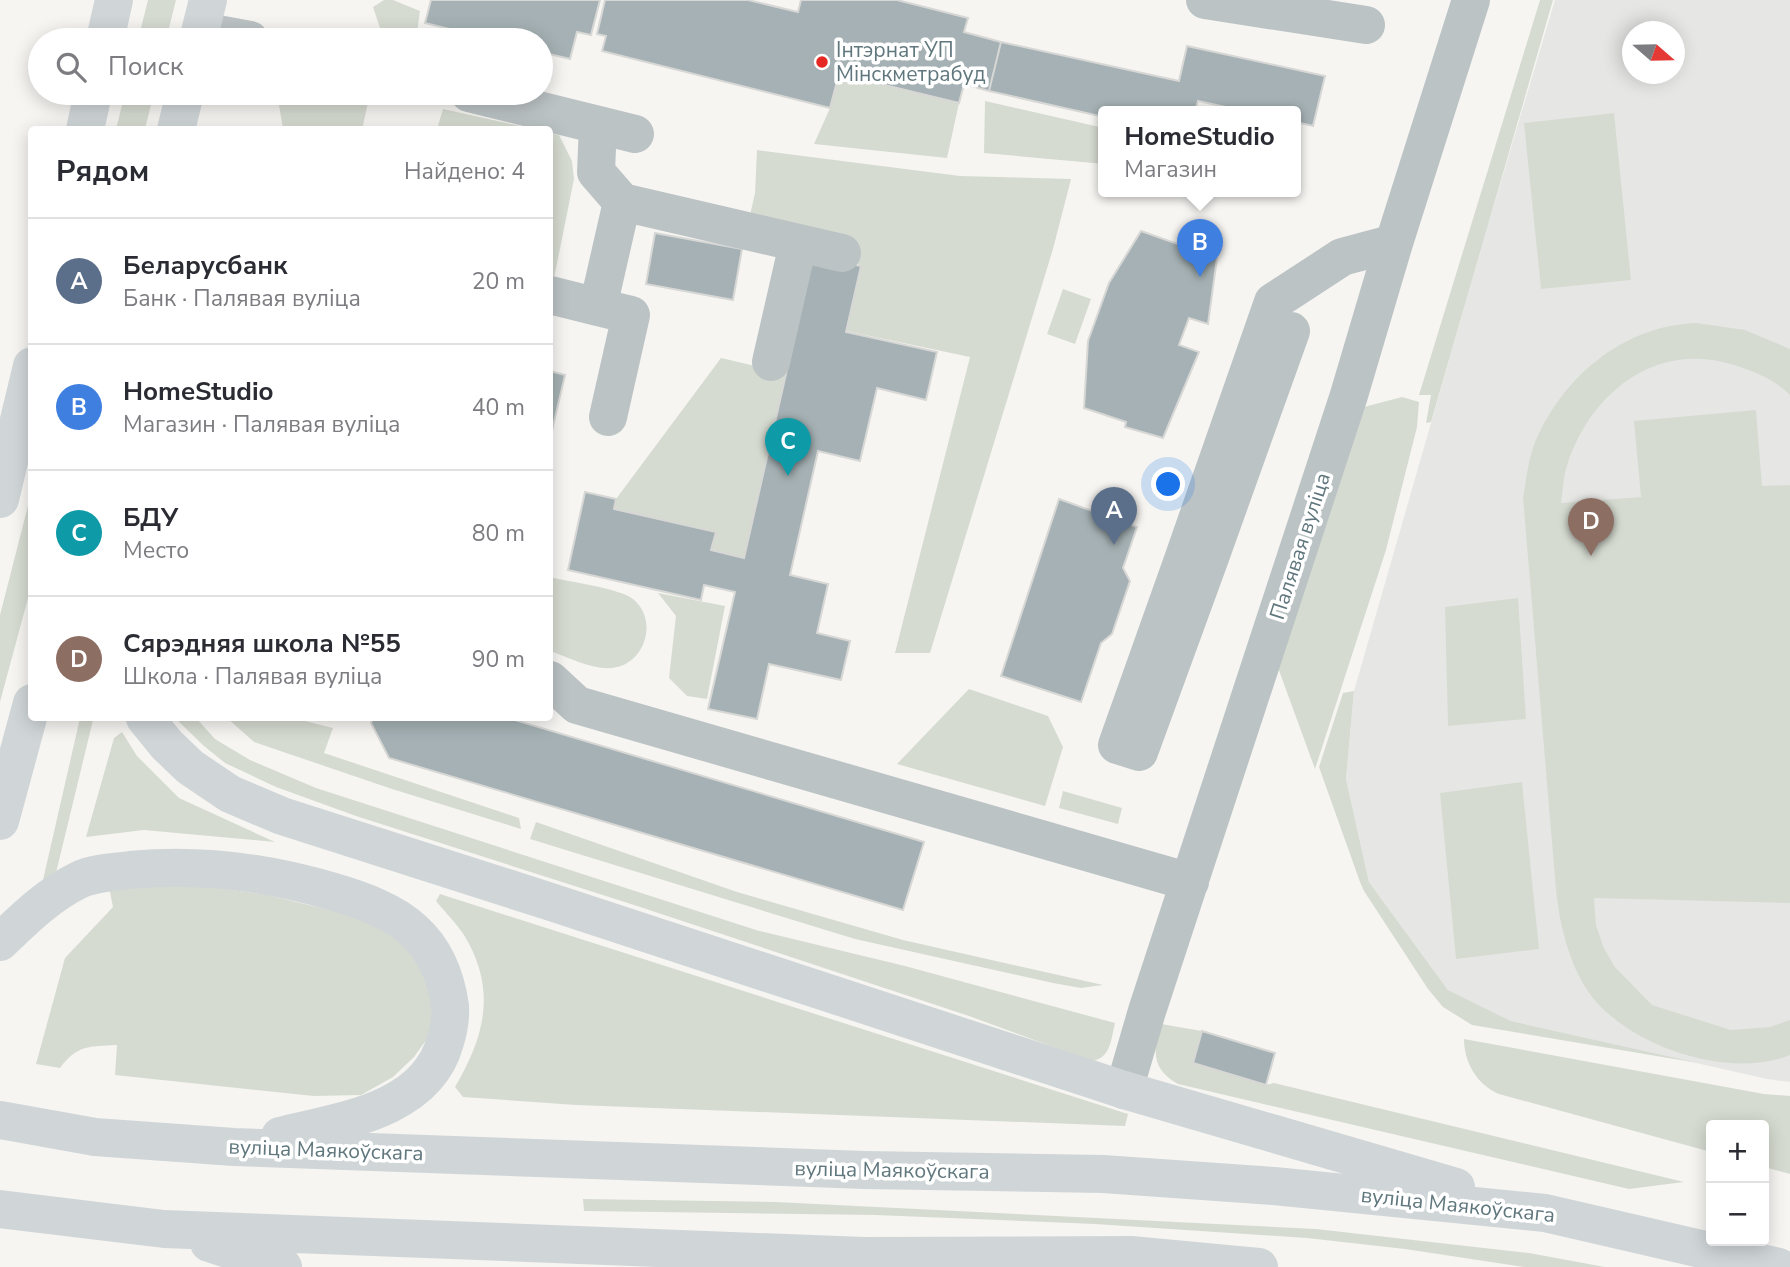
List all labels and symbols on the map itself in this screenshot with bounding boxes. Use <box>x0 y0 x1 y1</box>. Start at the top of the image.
north arrow <box>1622 21 1685 84</box>
place label: Інтэрнат УП Мінскметрабуд <box>836 36 986 88</box>
marker: Інтэрнат УП Мінскметрабуд <box>814 54 830 70</box>
pin: B <box>1177 219 1223 277</box>
pin: C <box>765 418 811 476</box>
your location <box>1151 467 1185 501</box>
street label: Палявая вуліца <box>1263 469 1337 623</box>
pin: A <box>1091 487 1137 545</box>
pin: D <box>1568 498 1614 556</box>
street label: вуліца Маякоўскага <box>228 1133 424 1167</box>
street label: вуліца Маякоўскага <box>794 1154 990 1186</box>
street label: вуліца Маякоўскага <box>1359 1181 1557 1229</box>

